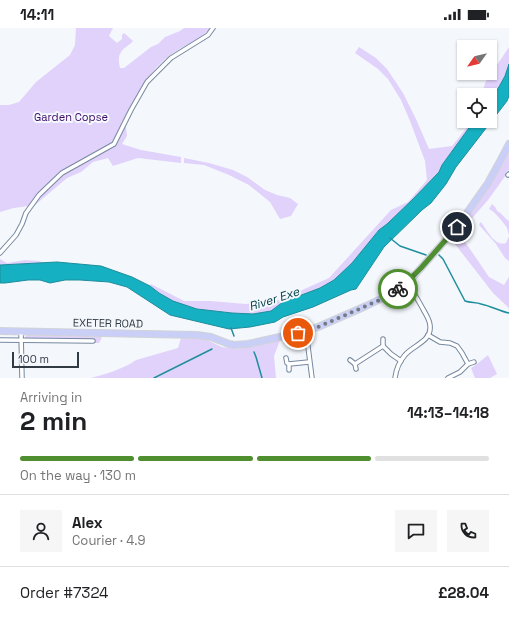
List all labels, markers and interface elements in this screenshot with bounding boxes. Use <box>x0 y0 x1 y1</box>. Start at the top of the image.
text: 14:11 <box>20 5 54 24</box>
north arrow <box>457 40 497 80</box>
map controls <box>457 40 497 128</box>
button: locate <box>457 88 497 128</box>
park label: Garden Copse <box>34 110 108 124</box>
pin <box>440 210 474 244</box>
icon: home <box>446 216 468 238</box>
courier <box>378 269 418 309</box>
icon: bike <box>387 278 409 300</box>
water label: River Exe <box>247 283 302 315</box>
street label: EXETER ROAD <box>73 315 143 331</box>
pin <box>281 316 315 350</box>
icon: bag <box>287 322 309 344</box>
scale bar <box>12 350 79 369</box>
text: 100 m <box>18 352 49 366</box>
text: Arriving in <box>20 389 82 406</box>
text: 14:13–14:18 <box>407 403 489 422</box>
text: 2 min <box>20 404 87 438</box>
text: On the way · 130 m <box>20 467 136 484</box>
button: person <box>20 510 62 552</box>
button: chat <box>395 510 437 552</box>
button: phone <box>447 510 489 552</box>
text: Alex <box>72 513 103 532</box>
text: Courier · 4.9 <box>72 532 146 549</box>
text: Order #7324 <box>20 583 108 602</box>
text: £28.04 <box>438 583 489 602</box>

